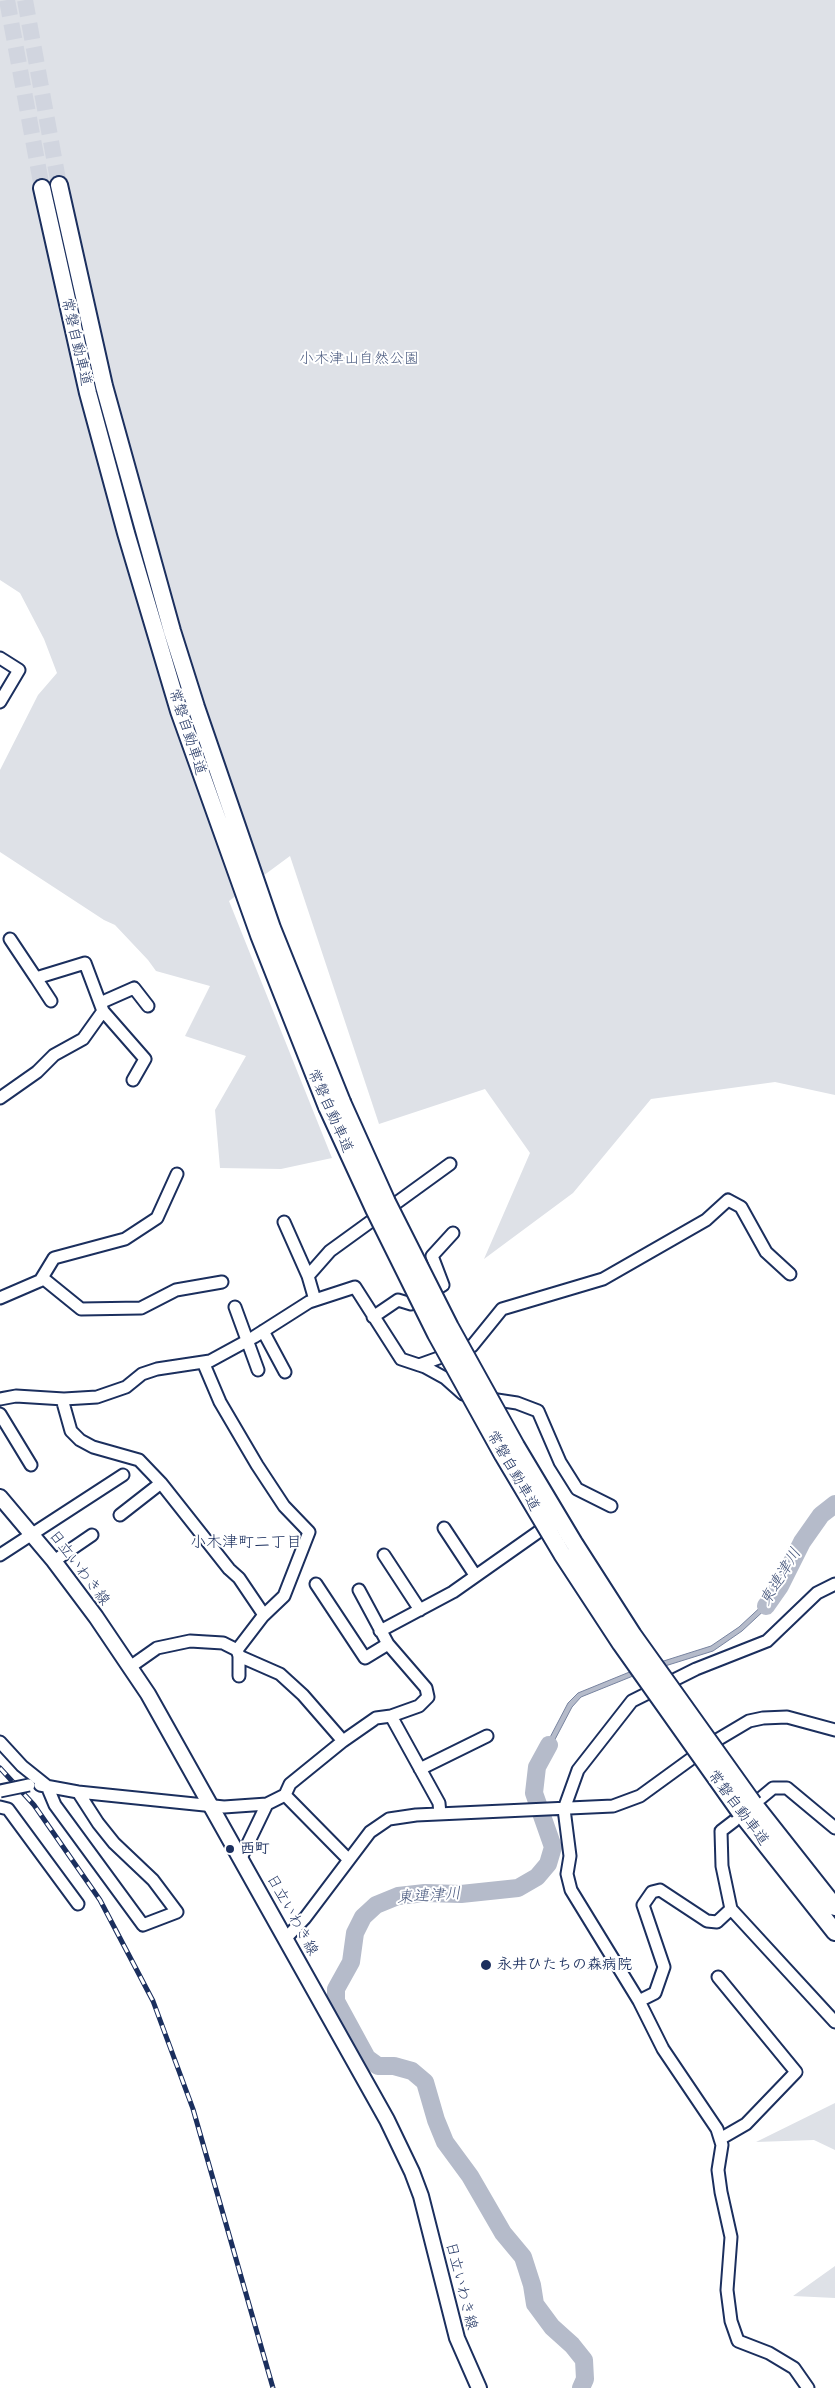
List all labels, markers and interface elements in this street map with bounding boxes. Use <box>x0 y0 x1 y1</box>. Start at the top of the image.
street label: 常磐自動車道 <box>57 296 95 388</box>
park label: 小木津山自然公園 <box>299 350 419 368</box>
street label: 常磐自動車道 <box>165 686 209 778</box>
street label: 常磐自動車道 <box>303 1066 357 1156</box>
street label: 常磐自動車道 <box>483 1428 543 1514</box>
street label: 日立いわき線 <box>45 1527 113 1609</box>
district label: 小木津町二丁目 <box>190 1533 302 1553</box>
water label: 東連津川 <box>756 1545 806 1609</box>
street label: 常磐自動車道 <box>704 1767 772 1849</box>
place label: 西町 <box>240 1840 270 1858</box>
marker: 西町 <box>224 1843 236 1855</box>
street label: 日立いわき線 <box>262 1871 322 1959</box>
water label: 東連津川 <box>396 1884 462 1908</box>
place label: 永井ひたちの森病院 <box>497 1956 632 1974</box>
marker: 永井ひたちの森病院 <box>479 1958 493 1972</box>
street label: 日立いわき線 <box>441 2240 481 2332</box>

